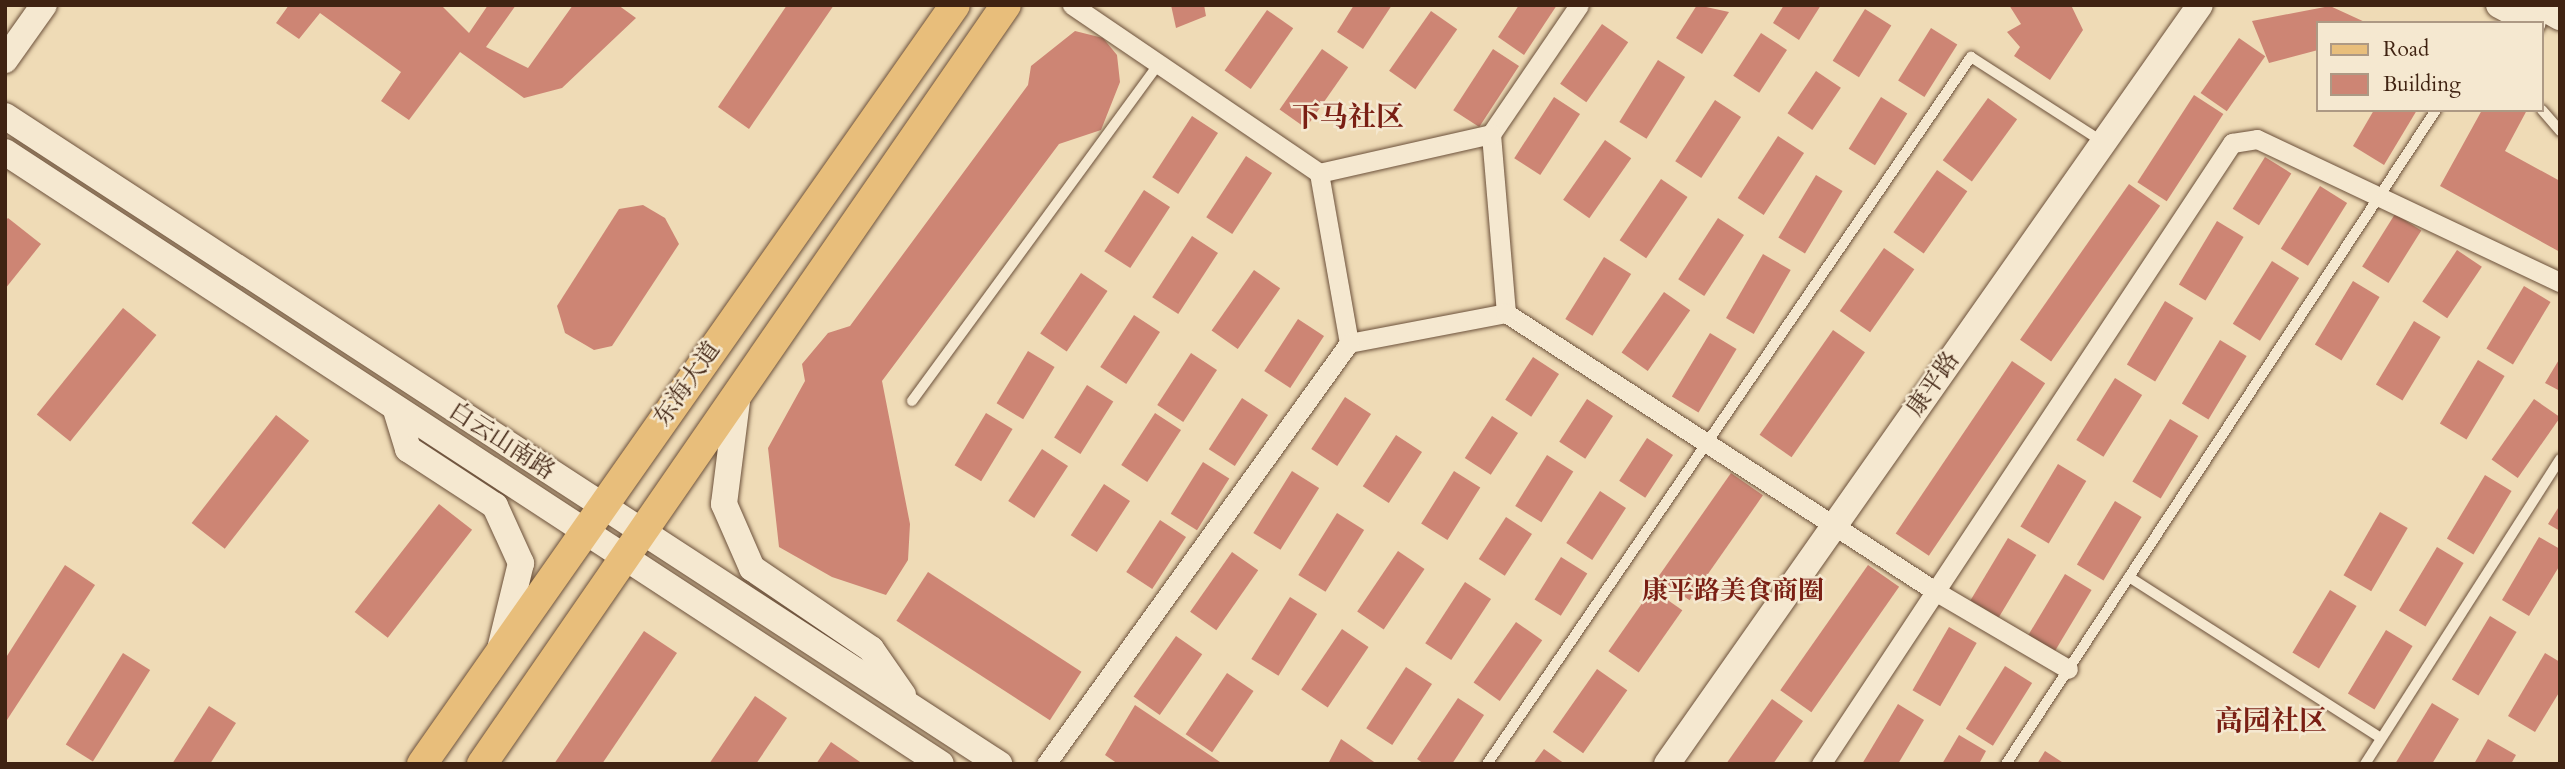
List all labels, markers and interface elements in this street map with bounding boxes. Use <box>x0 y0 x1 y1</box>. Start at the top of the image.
legend <box>2316 21 2544 112</box>
text: Road <box>2383 35 2429 64</box>
text: Building <box>2383 70 2461 99</box>
district label: 下马社区 <box>1292 100 1404 134</box>
street label: 东海大道 <box>648 336 726 432</box>
street label: 康平路 <box>1901 346 1965 422</box>
street label: 白云山南路 <box>444 396 560 486</box>
district label: 康平路美食商圈 <box>1642 575 1824 607</box>
district label: 高园社区 <box>2215 704 2327 738</box>

